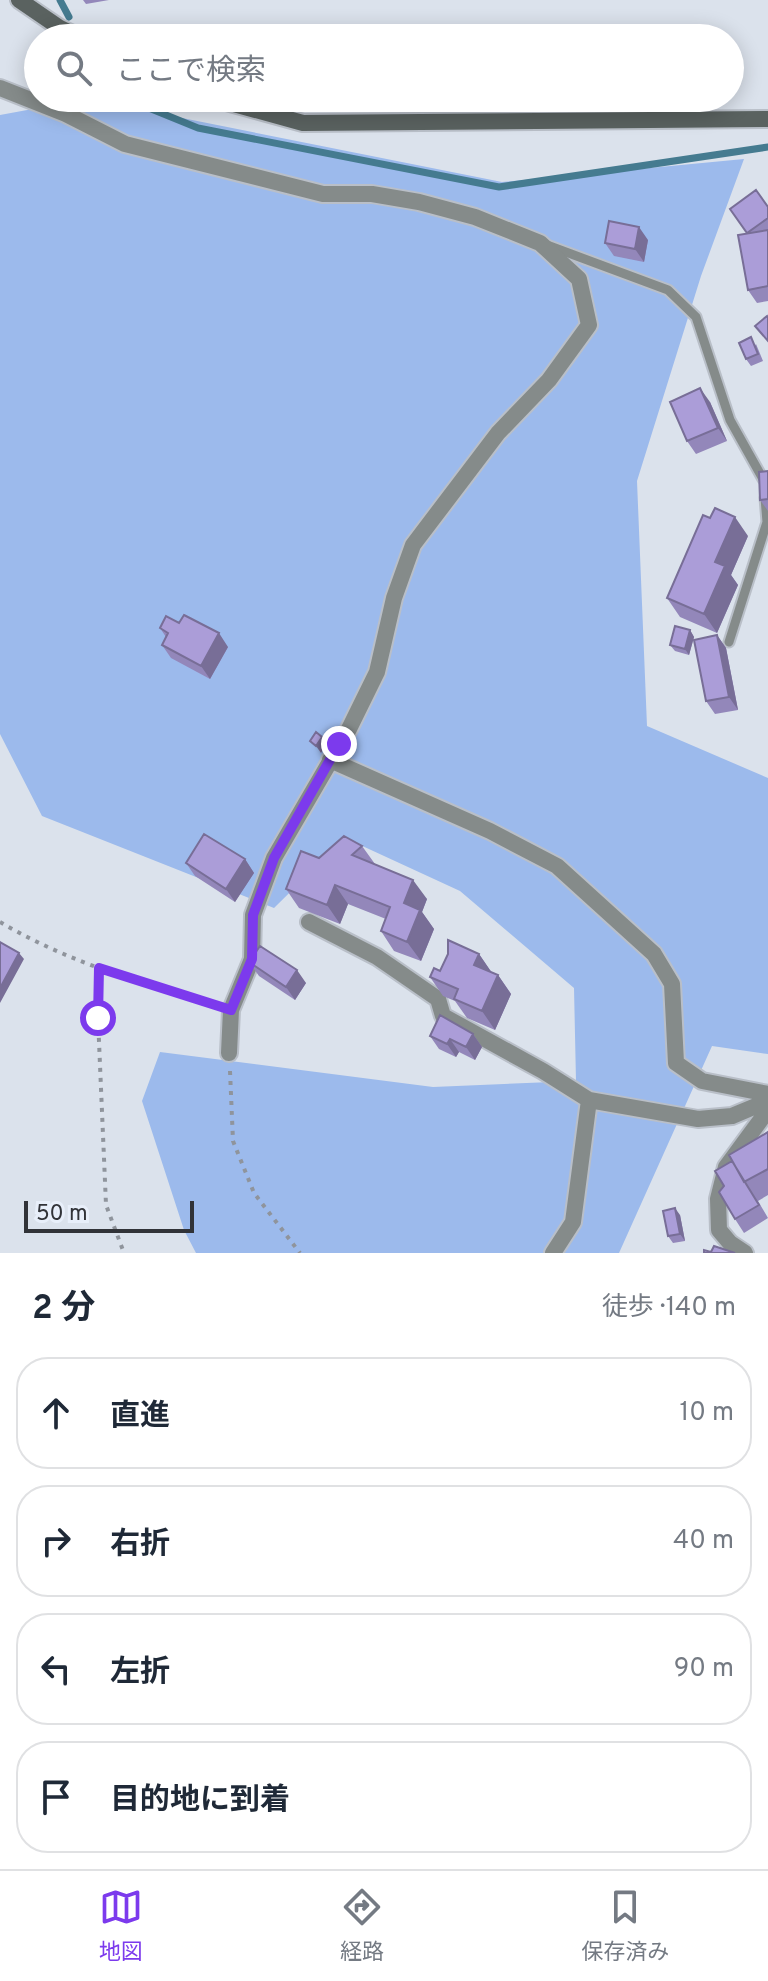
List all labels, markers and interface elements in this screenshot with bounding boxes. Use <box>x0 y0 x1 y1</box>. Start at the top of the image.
search box <box>24 24 744 112</box>
icon: search <box>52 46 96 90</box>
text: ここで検索 <box>116 54 266 91</box>
route end <box>321 726 357 762</box>
route start <box>80 1000 116 1036</box>
scale bar <box>24 1197 194 1233</box>
text: 50 m <box>36 1201 88 1228</box>
text: 2 分 <box>32 1288 95 1331</box>
text: 徒歩 · 140 m <box>602 1292 736 1325</box>
icon: ahead <box>34 1391 78 1435</box>
text: 10 m <box>679 1397 734 1430</box>
text: 直進 <box>110 1399 170 1436</box>
icon: right <box>34 1519 78 1563</box>
text: 40 m <box>673 1525 734 1558</box>
text: 右折 <box>110 1527 170 1564</box>
icon: left <box>34 1647 78 1691</box>
text: 90 m <box>674 1653 734 1686</box>
text: 左折 <box>110 1655 170 1692</box>
icon: arrive <box>34 1775 78 1819</box>
text: 目的地に到着 <box>110 1783 290 1820</box>
tab: 地図 <box>99 1885 143 1967</box>
tab: 経路 <box>340 1885 384 1967</box>
tab: 保存済み <box>581 1885 669 1967</box>

